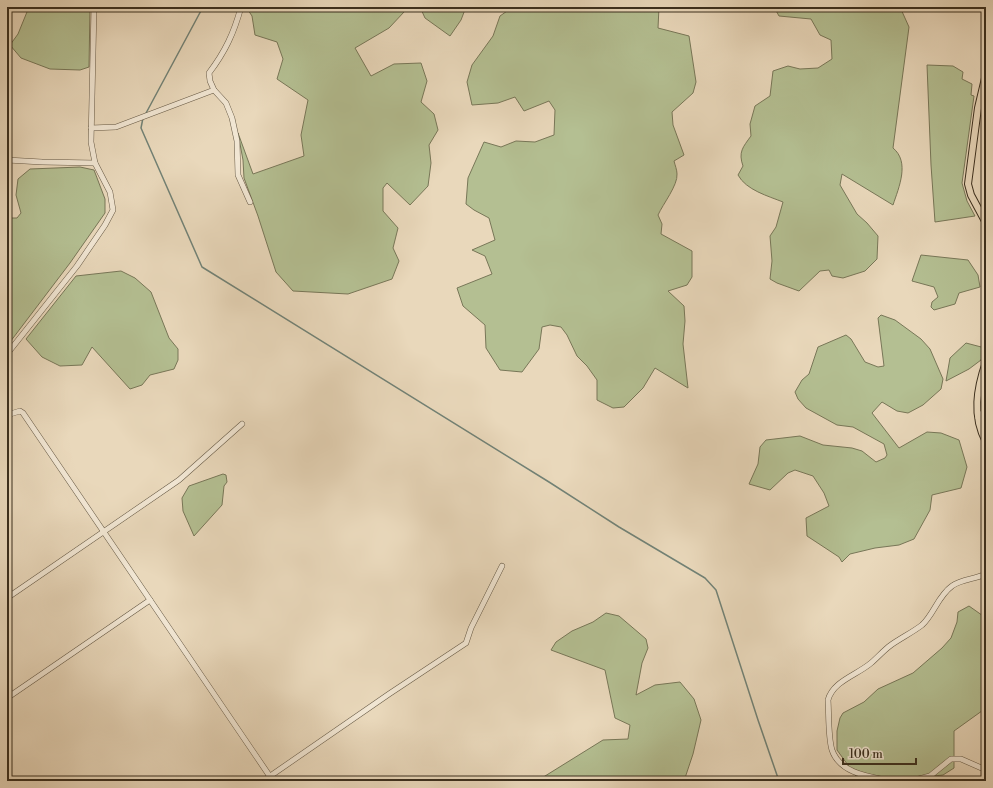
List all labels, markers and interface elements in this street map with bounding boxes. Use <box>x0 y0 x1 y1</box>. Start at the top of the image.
scale bar <box>843 740 916 766</box>
text: 100 m <box>849 747 883 762</box>

